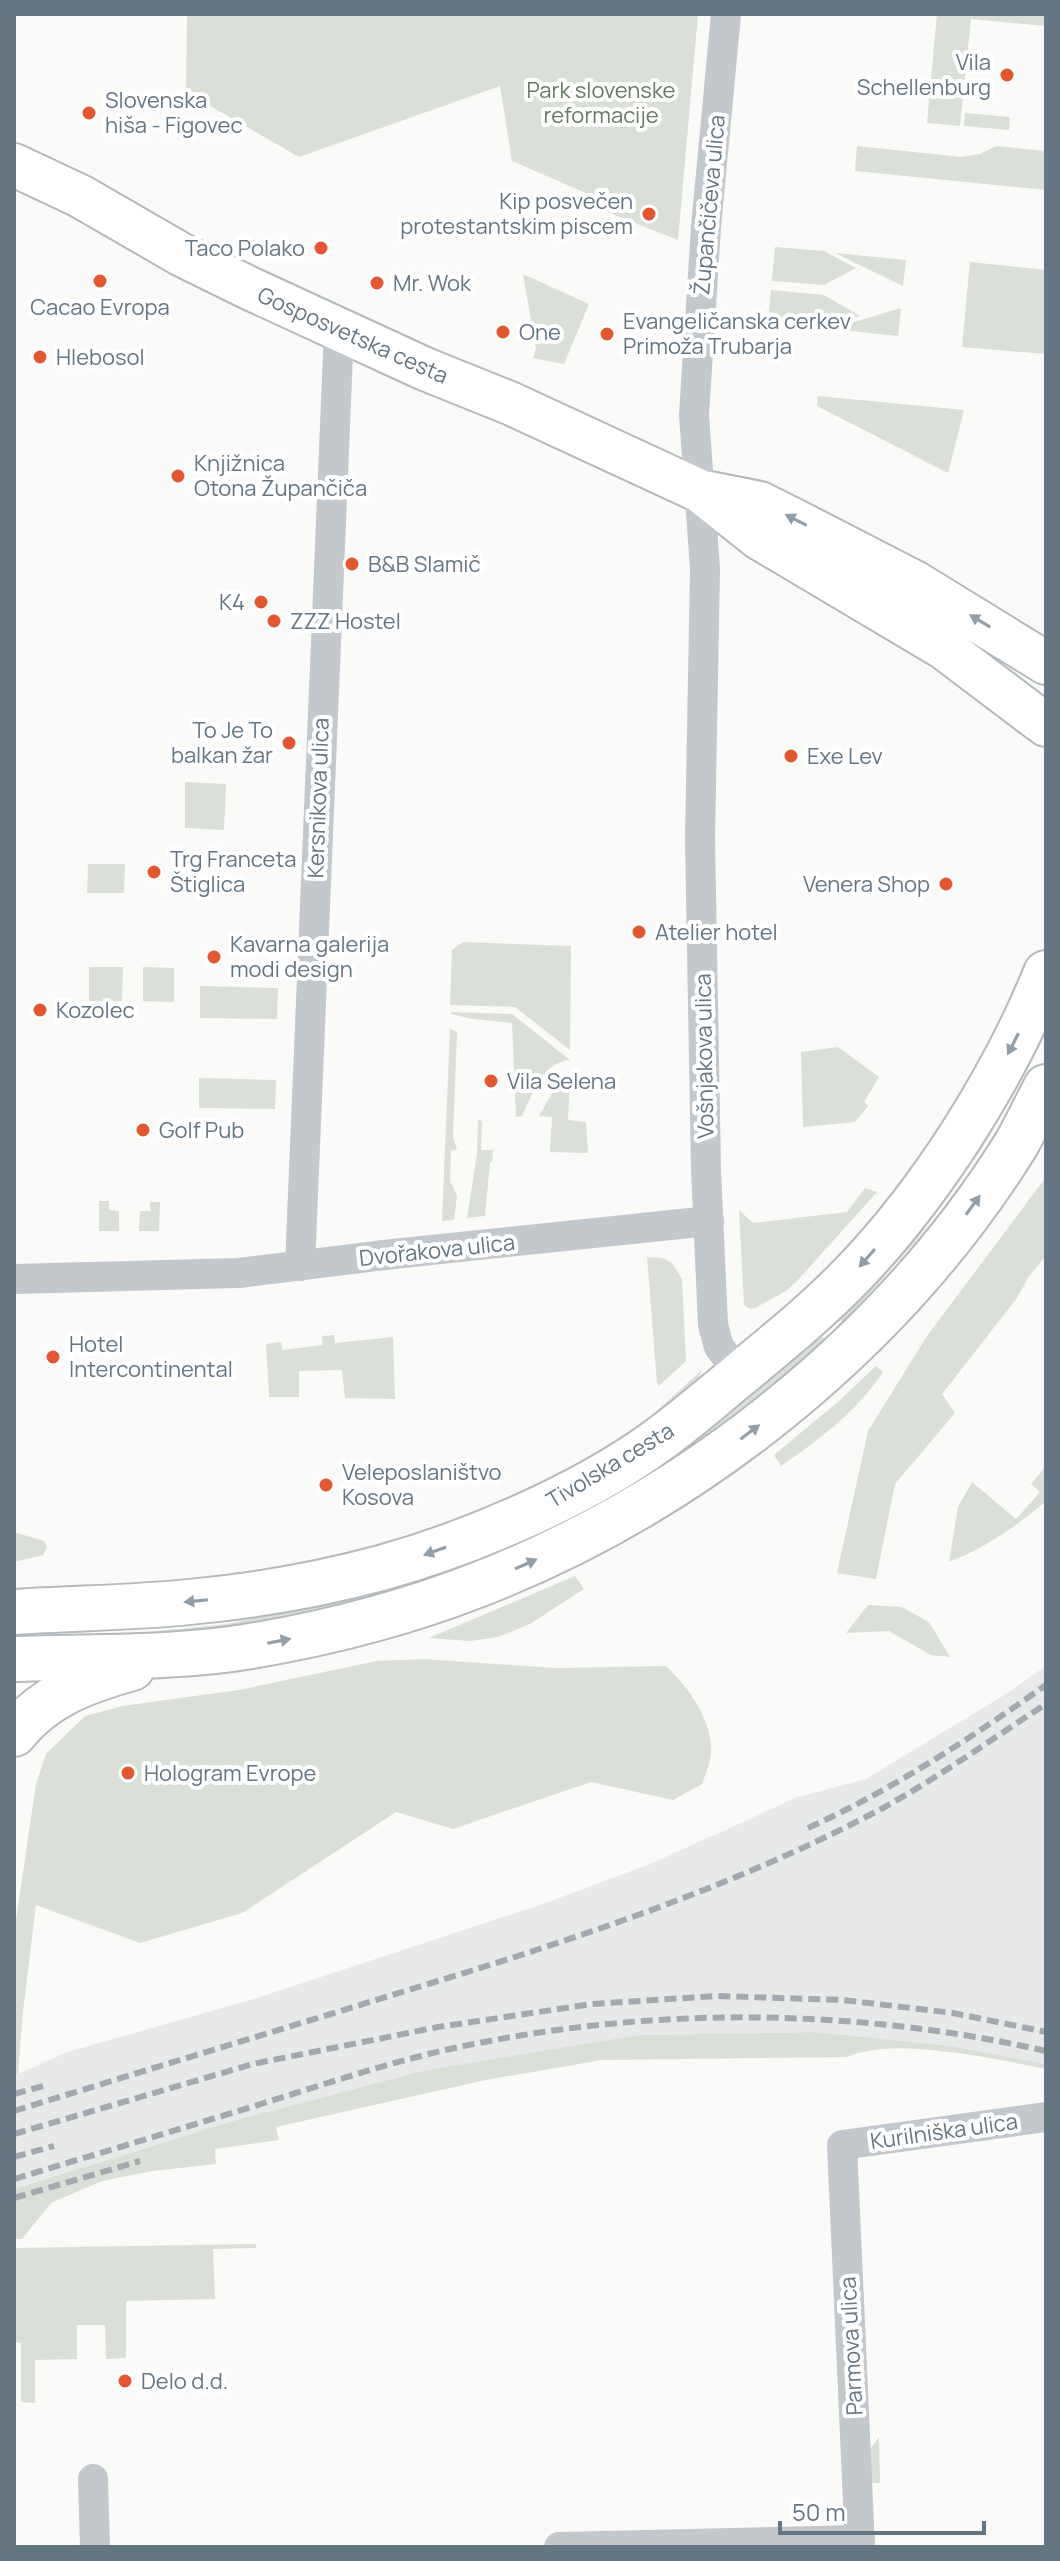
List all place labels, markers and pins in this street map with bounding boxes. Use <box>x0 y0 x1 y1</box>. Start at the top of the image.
place label: Vila Schellenburg <box>857 47 991 102</box>
marker: Vila Schellenburg <box>998 66 1016 84</box>
place label: Slovenska hiša - Figovec <box>105 85 243 140</box>
marker: Slovenska hiša - Figovec <box>80 104 98 122</box>
place label: Kip posvečen protestantskim piscem <box>400 186 633 241</box>
marker: Kip posvečen protestantskim piscem <box>640 205 658 223</box>
place label: Taco Polako <box>185 233 305 263</box>
marker: Taco Polako <box>312 239 330 257</box>
place label: Mr. Wok <box>393 268 472 298</box>
marker: Cacao Evropa <box>91 272 109 290</box>
marker: Mr. Wok <box>368 274 386 292</box>
place label: Cacao Evropa <box>30 292 170 322</box>
place label: Evangeličanska cerkev Primoža Trubarja <box>623 306 851 361</box>
place label: One <box>519 317 561 347</box>
marker: One <box>494 323 512 341</box>
marker: Evangeličanska cerkev Primoža Trubarja <box>598 325 616 343</box>
place label: Hlebosol <box>56 342 145 372</box>
marker: Hlebosol <box>31 348 49 366</box>
place label: Knjižnica Otona Župančiča <box>194 448 367 503</box>
marker: Knjižnica Otona Župančiča <box>169 467 187 485</box>
place label: B&B Slamič <box>368 549 481 579</box>
marker: B&B Slamič <box>343 555 361 573</box>
place label: K4 <box>219 587 245 617</box>
marker: K4 <box>252 593 270 611</box>
place label: ZZZ Hostel <box>290 606 401 636</box>
marker: ZZZ Hostel <box>265 612 283 630</box>
place label: To Je To balkan žar <box>171 715 273 770</box>
marker: To Je To balkan žar <box>280 734 298 752</box>
place label: Exe Lev <box>807 741 883 771</box>
marker: Exe Lev <box>782 747 800 765</box>
place label: Trg Franceta Štiglica <box>170 844 296 899</box>
marker: Trg Franceta Štiglica <box>145 863 163 881</box>
place label: Venera Shop <box>803 869 930 899</box>
marker: Venera Shop <box>937 875 955 893</box>
place label: Atelier hotel <box>655 917 778 947</box>
marker: Atelier hotel <box>630 923 648 941</box>
place label: Kavarna galerija modi design <box>230 929 389 984</box>
marker: Kavarna galerija modi design <box>205 948 223 966</box>
place label: Kozolec <box>56 995 135 1025</box>
marker: Kozolec <box>31 1001 49 1019</box>
place label: Vila Selena <box>507 1066 616 1096</box>
marker: Vila Selena <box>482 1072 500 1090</box>
place label: Golf Pub <box>159 1115 244 1145</box>
marker: Golf Pub <box>134 1121 152 1139</box>
place label: Hotel Intercontinental <box>69 1329 233 1384</box>
marker: Hotel Intercontinental <box>44 1348 62 1366</box>
place label: Veleposlaništvo Kosova <box>342 1457 502 1512</box>
marker: Veleposlaništvo Kosova <box>317 1476 335 1494</box>
place label: Hologram Evrope <box>144 1758 316 1788</box>
marker: Hologram Evrope <box>119 1764 137 1782</box>
place label: Delo d.d. <box>141 2366 228 2396</box>
marker: Delo d.d. <box>116 2372 134 2390</box>

